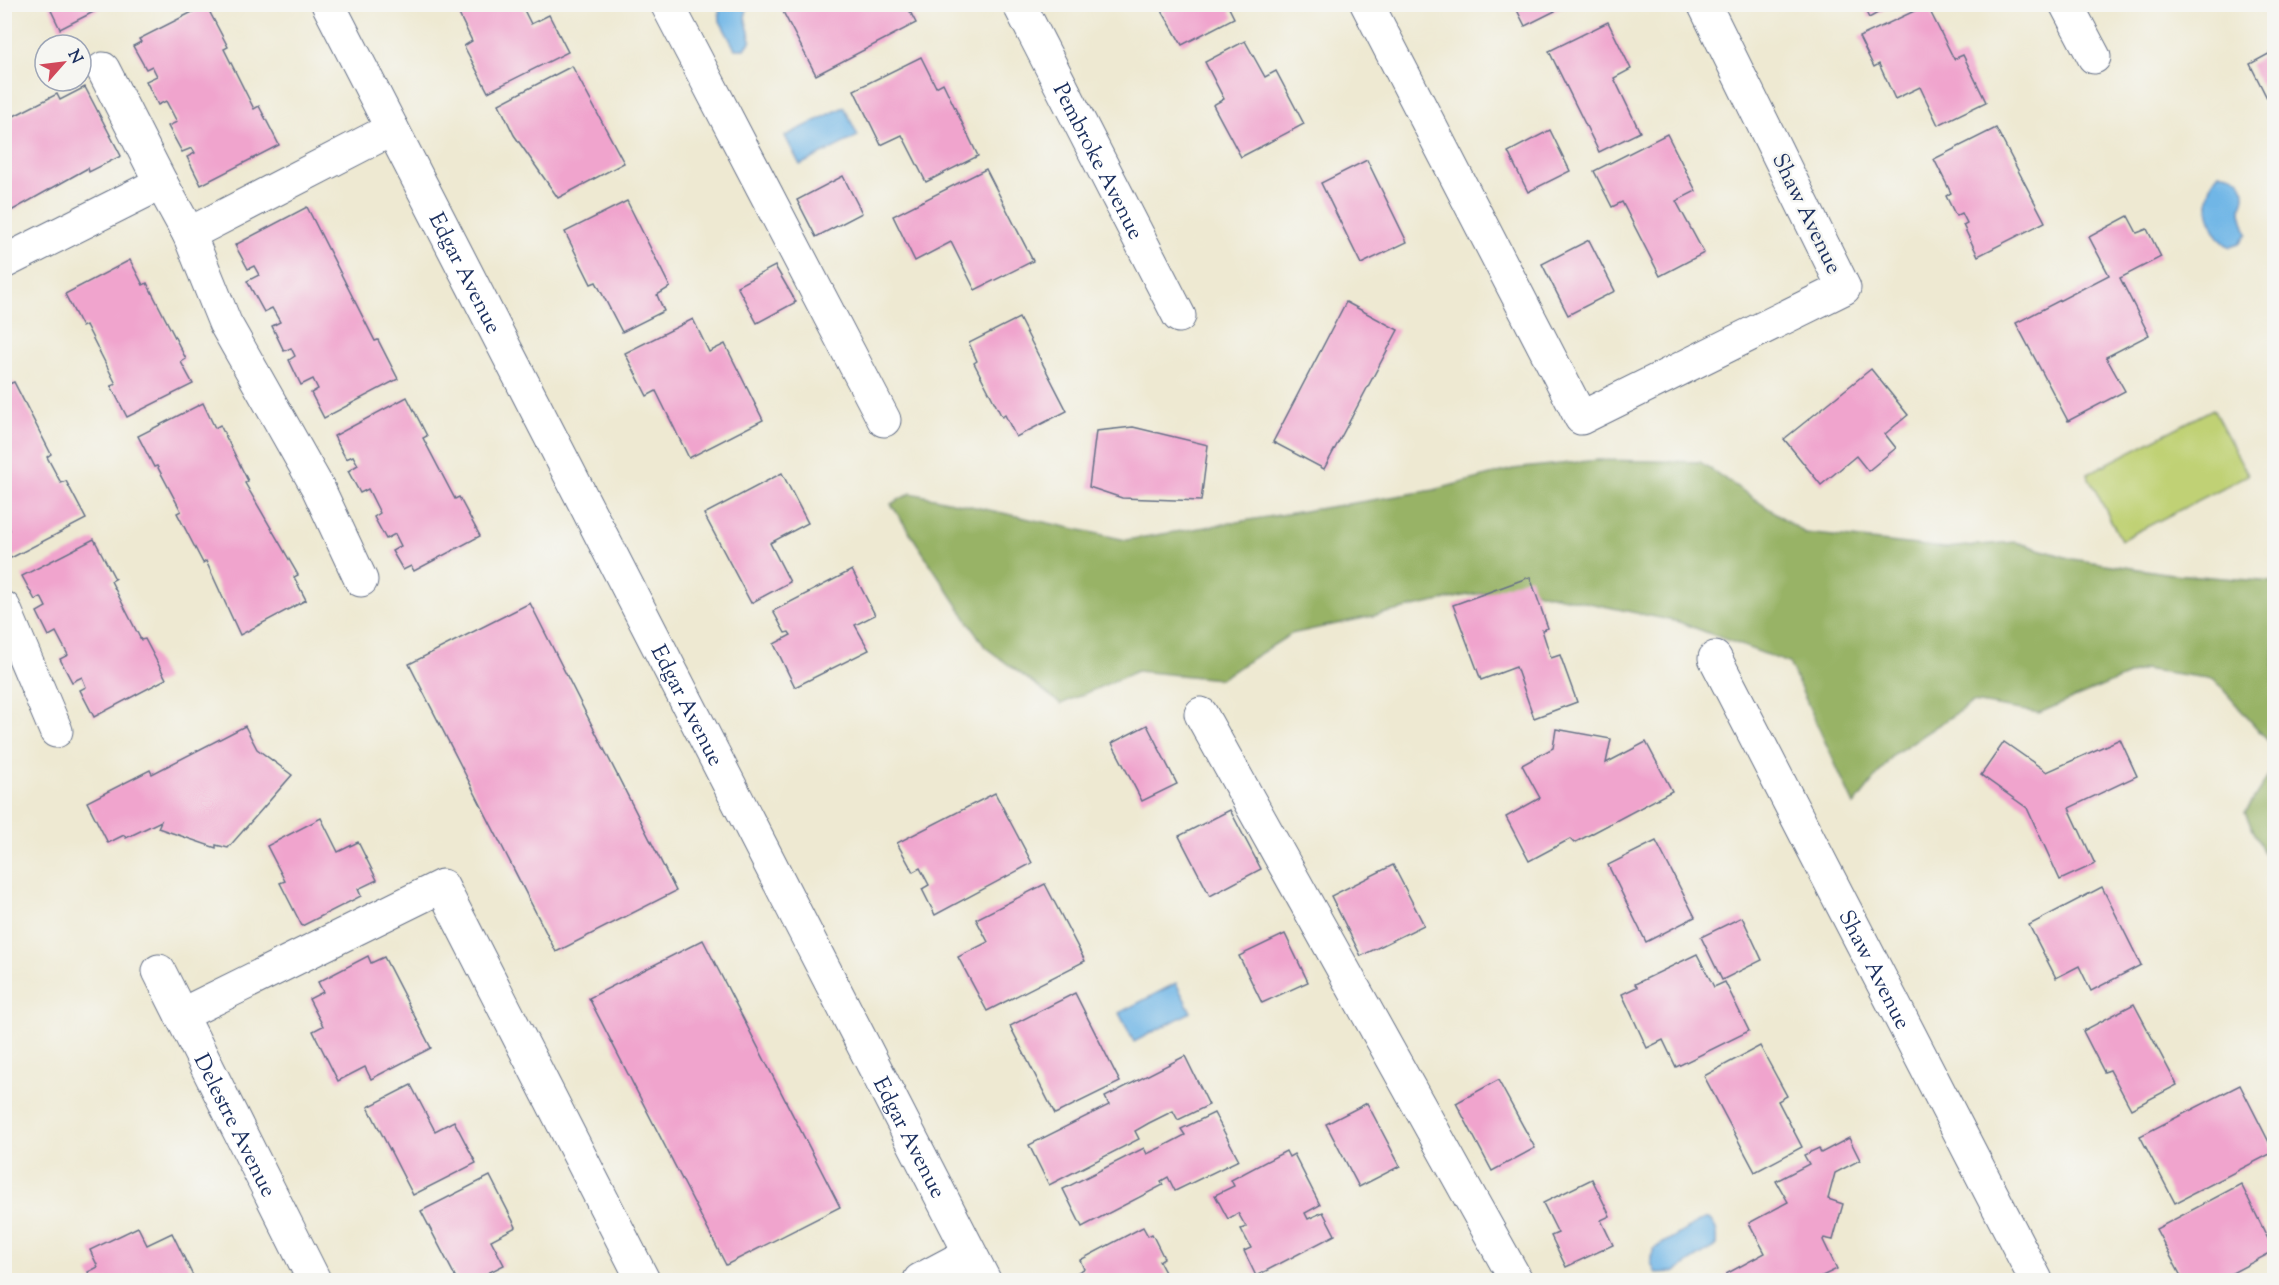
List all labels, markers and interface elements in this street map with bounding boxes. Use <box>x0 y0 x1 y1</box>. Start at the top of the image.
north arrow <box>33 33 93 93</box>
text: N <box>61 46 87 68</box>
street label: Pembroke Avenue <box>1043 78 1150 246</box>
street label: Shaw Avenue <box>1762 149 1848 280</box>
street label: Edgar Avenue <box>419 208 508 340</box>
street label: Edgar Avenue <box>641 640 730 772</box>
street label: Shaw Avenue <box>1829 905 1917 1036</box>
street label: Delestre Avenue <box>184 1049 283 1203</box>
street label: Edgar Avenue <box>863 1072 952 1205</box>

